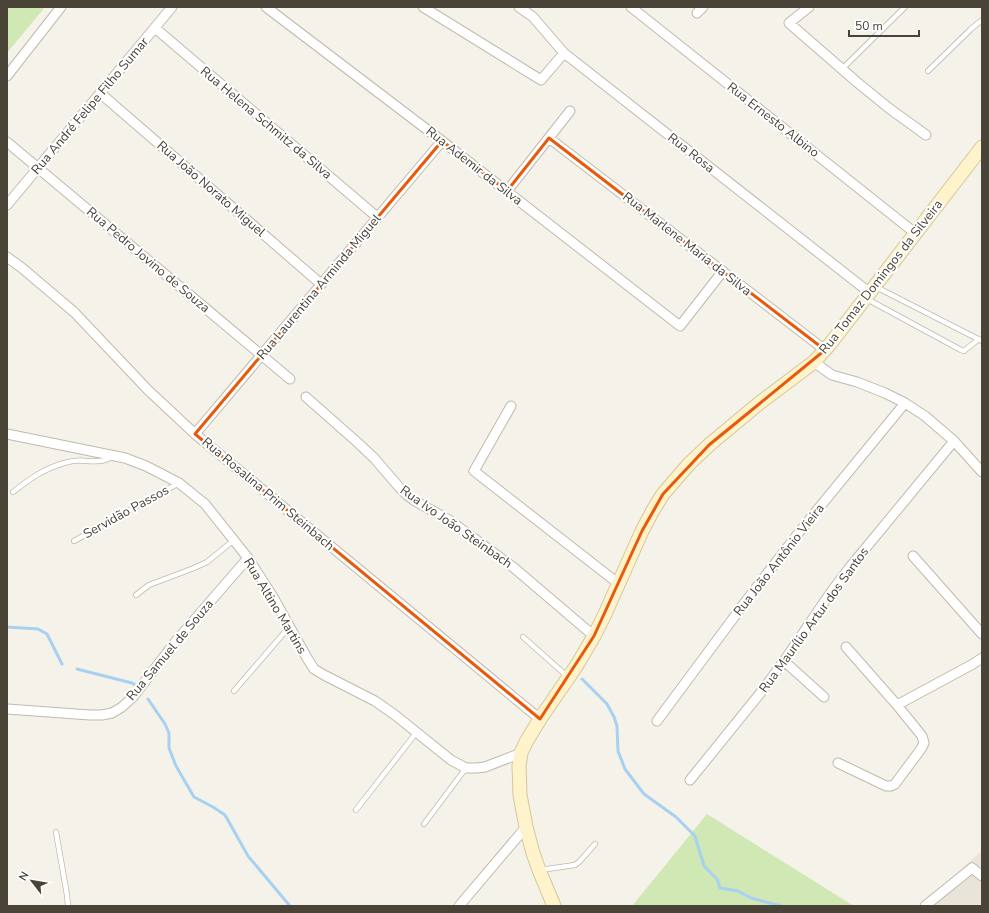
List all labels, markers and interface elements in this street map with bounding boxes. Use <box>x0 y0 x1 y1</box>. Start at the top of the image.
scale bar <box>849 12 919 38</box>
text: 50 m <box>855 18 883 34</box>
street label: Rua André Felipe Filho Sumar <box>27 33 153 178</box>
street label: Rua Helena Schmitz da Silva <box>196 63 336 183</box>
street label: Rua Ernesto Albino <box>723 78 823 162</box>
street label: Rua Ademir da Silva <box>422 123 526 209</box>
street label: Rua Rosa <box>664 129 718 177</box>
street label: Rua João Norato Miguel <box>153 137 269 241</box>
street label: Rua Marlene Maria da Silva <box>619 188 755 300</box>
street label: Rua Tomaz Domingos da Silveira <box>815 196 947 358</box>
street label: Rua Pedro Jovino de Souza <box>82 203 214 317</box>
street label: Rua Laurentina Arminda Miguel <box>253 210 385 364</box>
street label: Rua Rosalina Prim Steinbach <box>198 433 338 555</box>
street label: Servidão Passos <box>80 481 172 543</box>
street label: Rua Ivo João Steinbach <box>396 481 516 573</box>
street label: Rua João Antônio Vieira <box>729 500 829 620</box>
street label: Rua Maurílio Artur dos Santos <box>755 544 873 696</box>
street label: Rua Altino Martins <box>239 555 311 657</box>
street label: Rua Samuel de Souza <box>122 596 218 704</box>
north arrow <box>12 861 52 901</box>
text: N <box>15 869 32 883</box>

